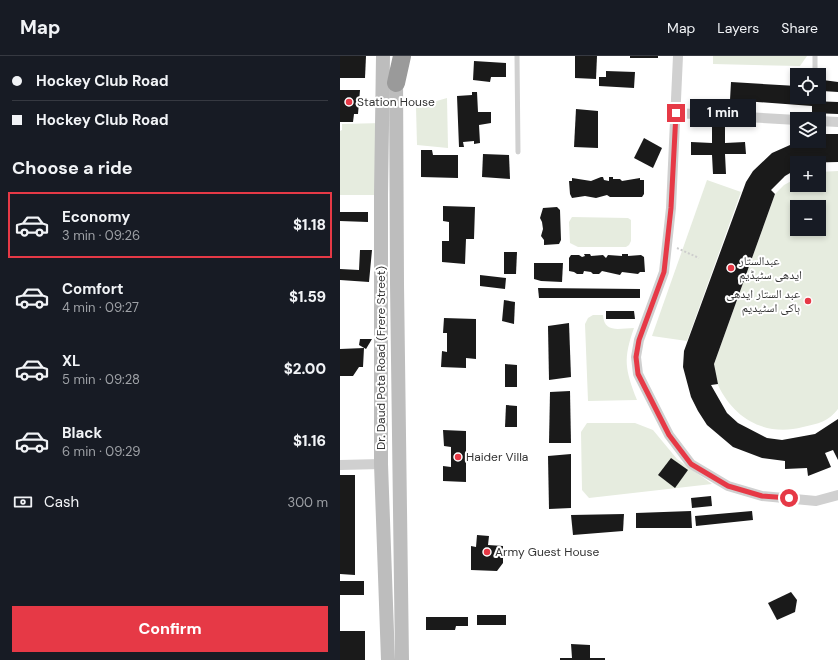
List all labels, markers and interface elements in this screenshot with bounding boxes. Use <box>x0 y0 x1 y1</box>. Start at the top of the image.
text: Map <box>20 15 60 40</box>
text: Map <box>667 19 695 37</box>
text: Layers <box>717 19 759 37</box>
text: Share <box>781 19 818 37</box>
map controls <box>790 68 826 236</box>
button: locate <box>790 68 826 104</box>
text: Hockey Club Road <box>36 71 169 91</box>
place label: Station House <box>357 94 435 110</box>
marker: Station House <box>344 97 354 107</box>
callout: 1 min <box>690 99 756 127</box>
route end <box>667 104 685 122</box>
text: 1 min <box>707 104 739 121</box>
text: Hockey Club Road <box>36 110 169 130</box>
button: layers <box>790 112 826 148</box>
text: Choose a ride <box>12 156 133 180</box>
button: + <box>790 156 826 192</box>
button: − <box>790 200 826 236</box>
icon: car <box>14 207 50 243</box>
text: Economy <box>62 207 130 227</box>
text: $1.18 <box>293 215 326 235</box>
text: 3 min · 09:26 <box>62 227 140 244</box>
place label: عبدالستار ایدھی سٹیڈیم <box>738 253 802 283</box>
marker: عبدالستار ایدھی سٹیڈیم <box>726 263 736 273</box>
street label: Dr. Daud Pota Road (Frere Street) <box>373 266 389 450</box>
icon: car <box>14 279 50 315</box>
text: Comfort <box>62 279 123 299</box>
place label: عبد الستار ایدھی ہاکی اسٹیدیم <box>726 286 800 316</box>
text: $1.59 <box>289 287 326 307</box>
marker: عبد الستار ایدھی ہاکی اسٹیدیم <box>803 296 813 306</box>
text: 4 min · 09:27 <box>62 299 139 316</box>
icon: car <box>14 351 50 387</box>
text: XL <box>62 351 80 371</box>
text: $2.00 <box>284 359 326 379</box>
text: 5 min · 09:28 <box>62 371 140 388</box>
icon: car <box>14 423 50 459</box>
text: Black <box>62 423 102 443</box>
text: $1.16 <box>293 431 326 451</box>
text: 6 min · 09:29 <box>62 443 140 460</box>
place label: Haider Villa <box>466 449 528 465</box>
marker: Haider Villa <box>453 452 463 462</box>
route start <box>780 489 798 507</box>
icon: cash <box>12 491 34 513</box>
text: Cash <box>44 492 79 512</box>
text: 300 m <box>287 494 328 511</box>
place label: Army Guest House <box>495 544 599 560</box>
marker: Army Guest House <box>482 547 492 557</box>
button: Confirm <box>12 606 328 652</box>

